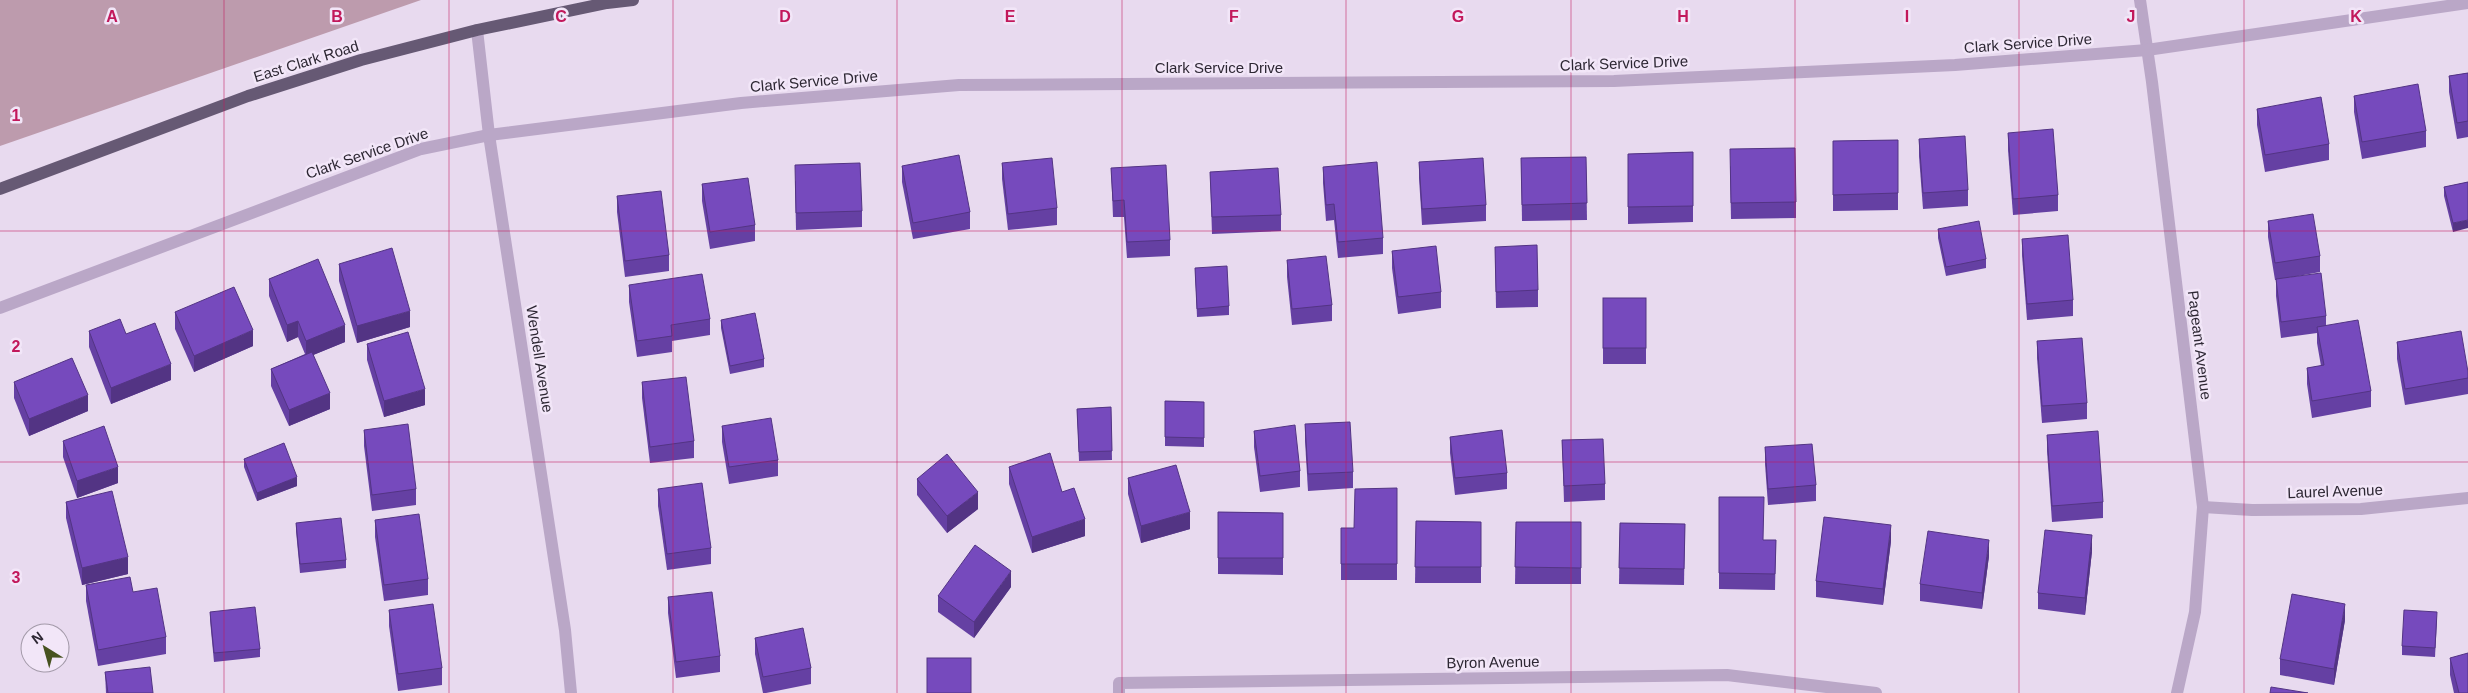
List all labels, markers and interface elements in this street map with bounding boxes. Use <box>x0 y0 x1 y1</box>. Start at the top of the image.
text: A <box>106 8 118 25</box>
text: B <box>331 8 343 25</box>
text: C <box>555 8 567 25</box>
text: D <box>779 8 791 25</box>
text: E <box>1005 8 1016 25</box>
text: F <box>1229 8 1239 25</box>
text: G <box>1452 8 1464 25</box>
text: H <box>1677 8 1689 25</box>
text: I <box>1905 8 1909 25</box>
text: J <box>2127 8 2135 25</box>
text: K <box>2350 8 2362 25</box>
street label: Clark Service Drive <box>1963 30 2093 56</box>
street label: East Clark Road <box>251 37 361 85</box>
street label: Clark Service Drive <box>1560 52 1688 74</box>
street label: Clark Service Drive <box>1155 59 1283 76</box>
street label: Clark Service Drive <box>749 67 879 95</box>
text: 1 <box>12 107 21 124</box>
street label: Clark Service Drive <box>304 124 430 182</box>
street label: Pageant Avenue <box>2185 289 2215 401</box>
street label: Wendell Avenue <box>523 304 557 414</box>
text: 2 <box>12 338 21 355</box>
street label: Laurel Avenue <box>2287 481 2383 501</box>
text: 3 <box>12 569 21 586</box>
north arrow <box>20 623 70 673</box>
text: N <box>28 628 46 647</box>
street label: Byron Avenue <box>1446 653 1540 671</box>

